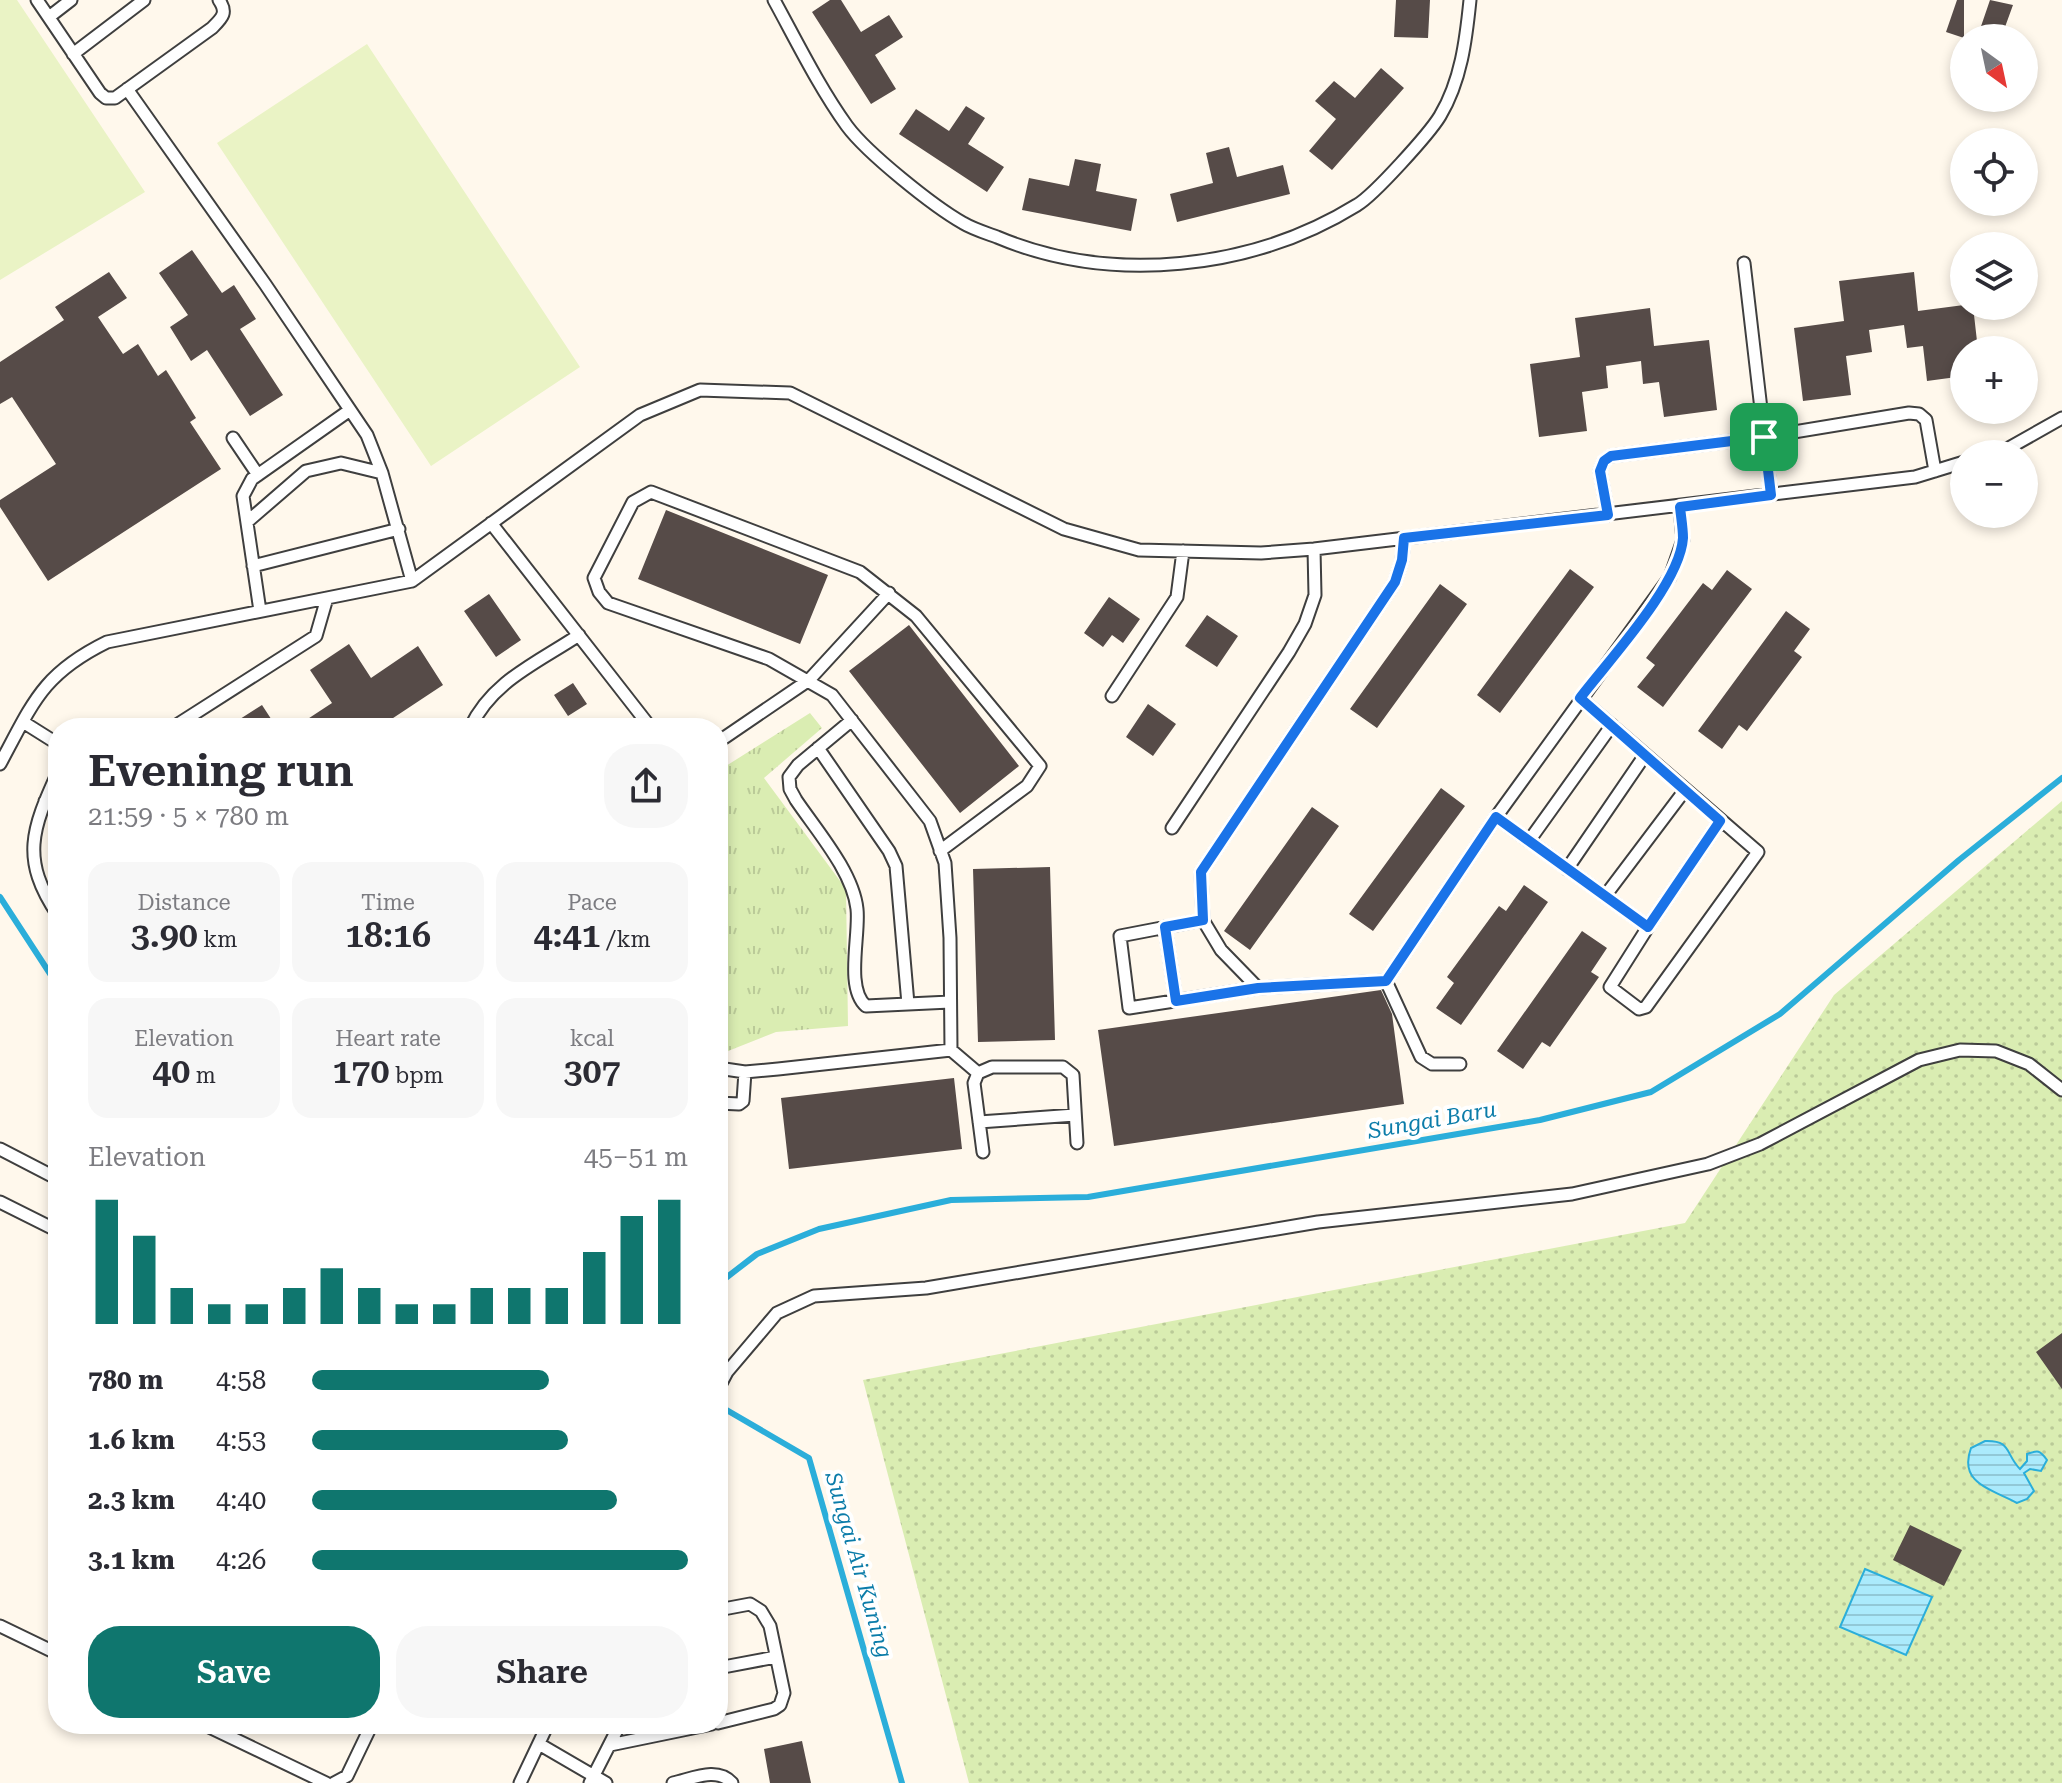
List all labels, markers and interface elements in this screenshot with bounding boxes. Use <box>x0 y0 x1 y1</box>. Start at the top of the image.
north arrow <box>1950 24 2038 112</box>
map controls <box>1950 24 2038 528</box>
button: locate <box>1950 128 2038 216</box>
button: layers <box>1950 232 2038 320</box>
button: + <box>1950 336 2038 424</box>
pin <box>1730 403 1798 471</box>
icon: arrive <box>1742 415 1786 459</box>
button: − <box>1950 440 2038 528</box>
button: share <box>604 744 688 828</box>
text: Evening run <box>88 745 354 797</box>
text: 21:59 · 5 × 780 m <box>88 801 289 831</box>
text: Distance <box>137 890 231 915</box>
text: Time <box>361 890 415 915</box>
text: Pace <box>567 890 617 915</box>
text: 3.90 <box>131 915 198 955</box>
text: 18:16 <box>345 915 431 955</box>
text: 4:41 <box>533 915 601 955</box>
text: km <box>198 927 237 952</box>
text: /km <box>601 927 651 952</box>
text: Elevation <box>134 1026 234 1051</box>
text: Heart rate <box>335 1026 441 1051</box>
text: kcal <box>570 1026 614 1051</box>
text: 40 <box>152 1051 190 1091</box>
text: 170 <box>332 1051 389 1091</box>
text: 307 <box>563 1051 621 1091</box>
text: m <box>190 1063 216 1088</box>
text: bpm <box>389 1063 444 1088</box>
water label: Sungai Baru <box>1365 1096 1498 1144</box>
text: Elevation <box>88 1142 206 1172</box>
text: 45–51 m <box>584 1142 688 1172</box>
text: 780 m <box>88 1365 163 1395</box>
text: 4:58 <box>216 1365 266 1395</box>
text: 1.6 km <box>88 1425 175 1455</box>
text: 4:53 <box>216 1425 266 1455</box>
water label: Sungai Air Kuning <box>820 1468 897 1661</box>
text: 2.3 km <box>88 1485 175 1515</box>
text: 4:40 <box>216 1485 266 1515</box>
text: 3.1 km <box>88 1545 175 1575</box>
text: 4:26 <box>216 1545 266 1575</box>
button: Save <box>88 1626 380 1718</box>
button: Share <box>396 1626 688 1718</box>

